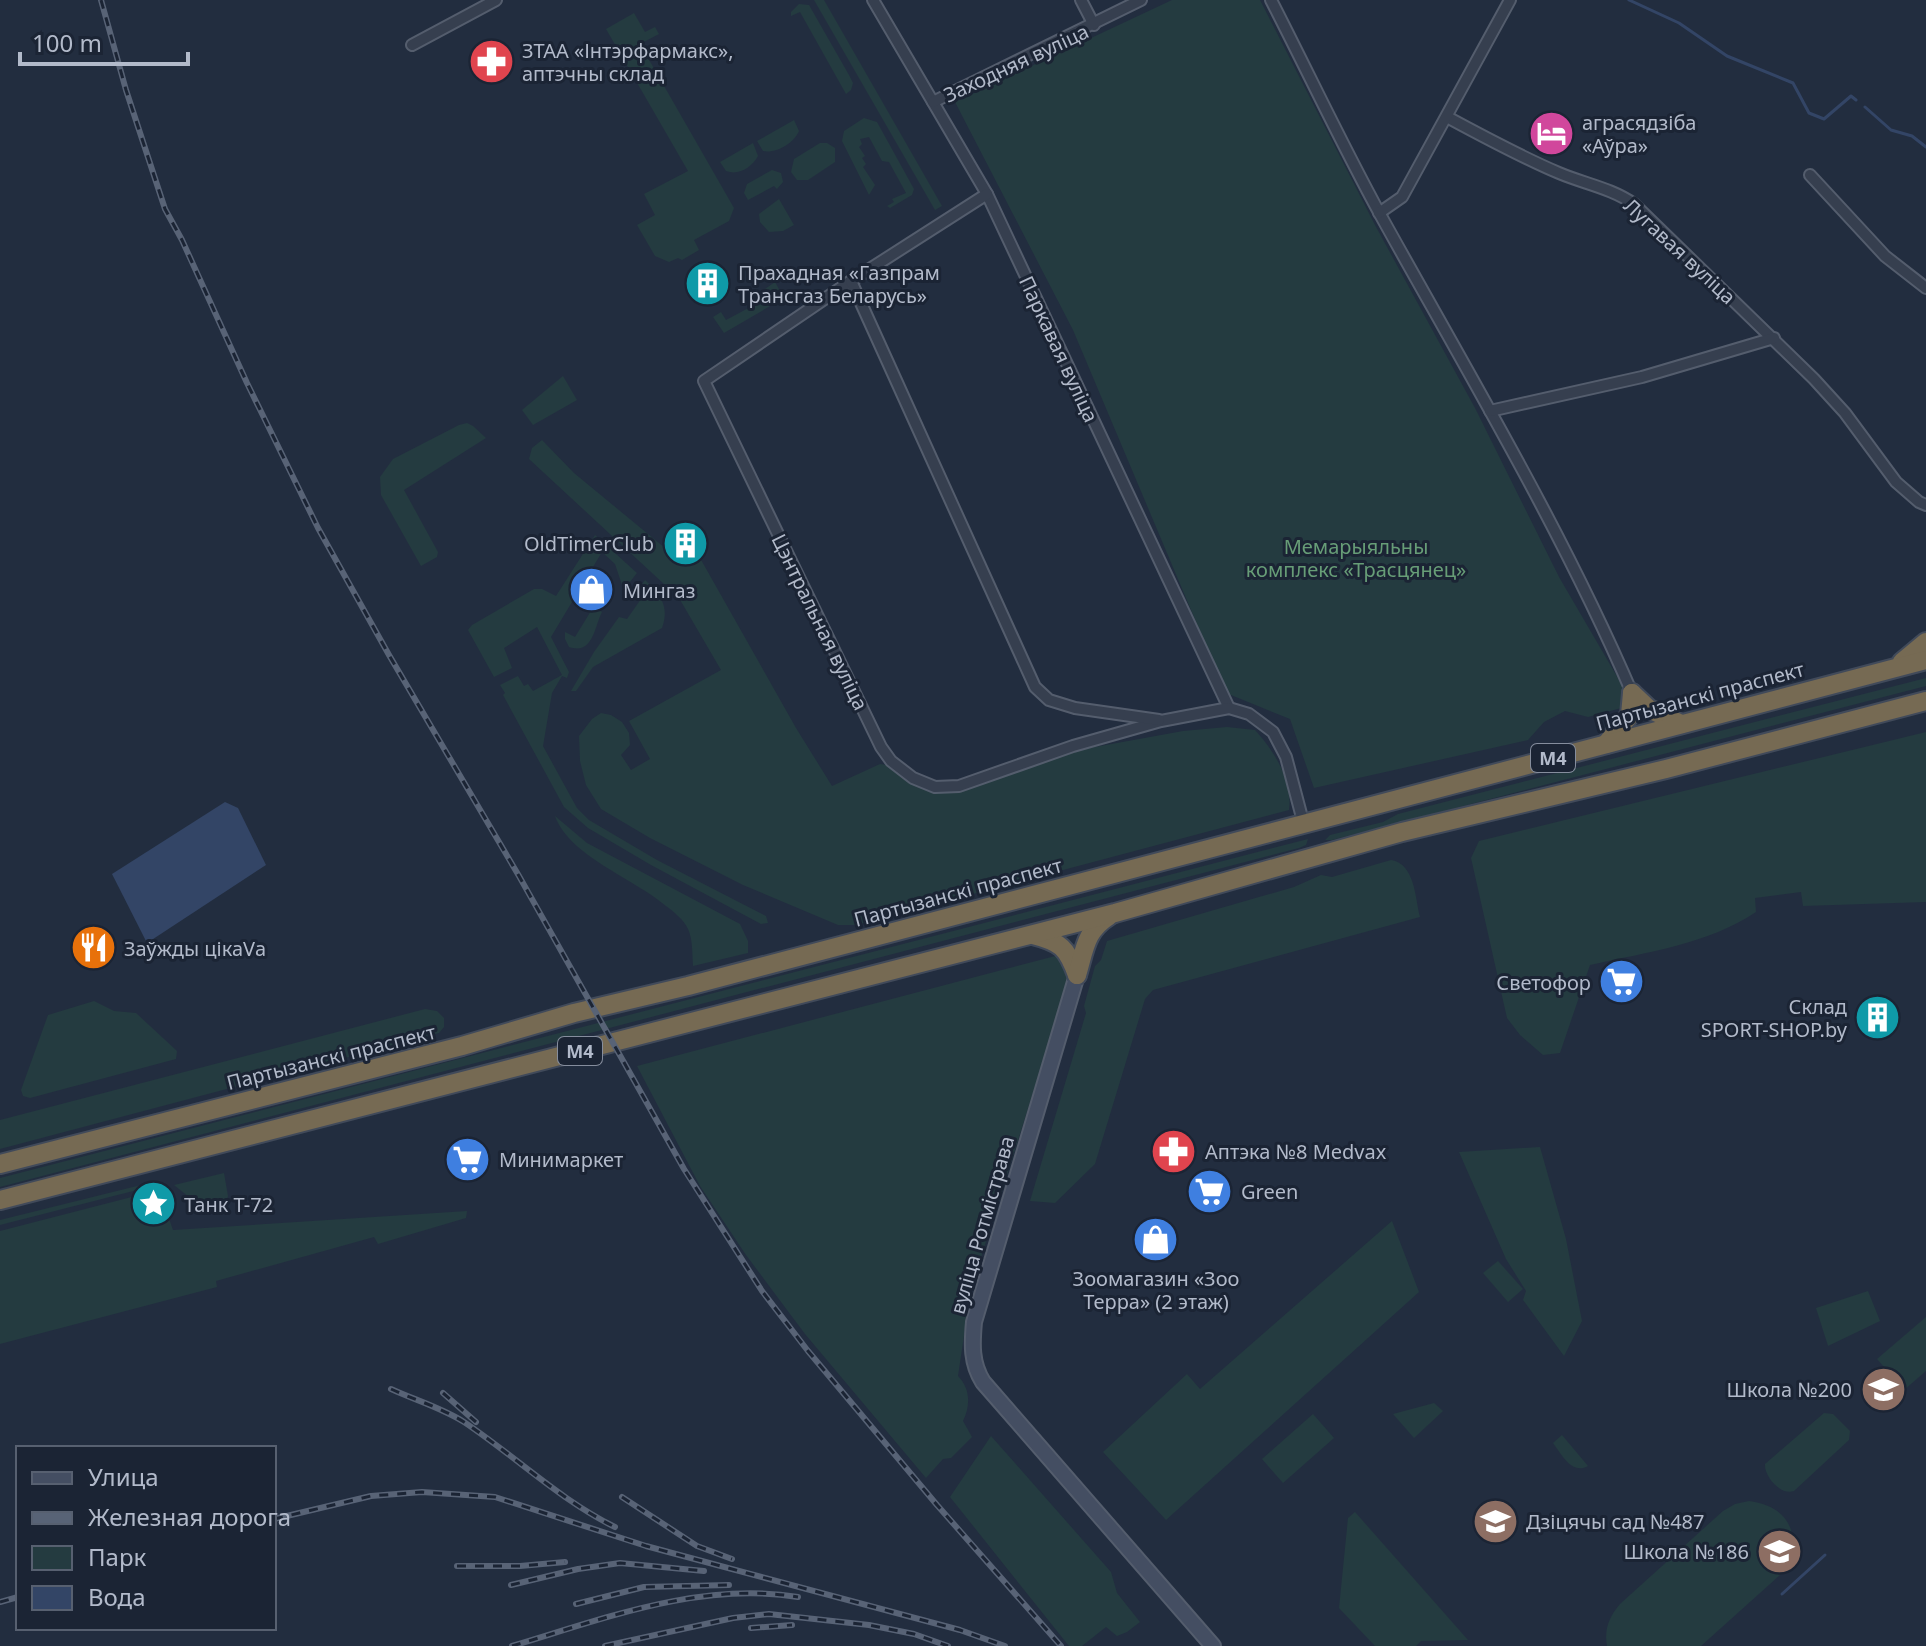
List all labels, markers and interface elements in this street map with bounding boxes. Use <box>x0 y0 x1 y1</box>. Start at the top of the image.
scale bar <box>20 16 188 66</box>
street label: Заходняя вуліца <box>939 18 1093 108</box>
text: 100 m <box>32 26 102 59</box>
place label: ЗТАА «Інтэрфармакс», аптэчны склад <box>522 37 734 87</box>
pharmacy icon: ЗТАА «Інтэрфармакс», аптэчны склад <box>467 38 515 86</box>
hotel icon: аграсядзіба «Аўра» <box>1527 109 1575 157</box>
place label: аграсядзіба «Аўра» <box>1582 109 1696 159</box>
street label: Лугавая вуліца <box>1618 192 1742 310</box>
place label: Прахадная «Газпрам Трансгаз Беларусь» <box>738 259 940 309</box>
building icon: Прахадная «Газпрам Трансгаз Беларусь» <box>683 260 731 308</box>
street label: Паркавая вуліца <box>1013 271 1105 427</box>
building icon: OldTimerClub <box>661 519 709 567</box>
street label: Цэнтральная вуліца <box>766 529 874 715</box>
place label: OldTimerClub <box>524 530 654 557</box>
park label: Мемарыяльны комплекс «Трасцянец» <box>1246 533 1466 583</box>
shop icon: Мингаз <box>568 566 616 614</box>
place label: Мингаз <box>623 577 695 604</box>
street label: Партызанскі праспект <box>1593 655 1807 737</box>
road number: М4 <box>1531 744 1575 772</box>
street label: Партызанскі праспект <box>851 851 1065 933</box>
restaurant icon: Заўжды цікаVа <box>69 924 117 972</box>
place label: Заўжды цікаVа <box>124 935 266 962</box>
supermarket icon: Светофор <box>1598 958 1646 1006</box>
place label: Светофор <box>1496 969 1591 996</box>
place label: Склад SPORT-SHOP.by <box>1701 993 1848 1043</box>
building icon: Склад SPORT-SHOP.by <box>1854 993 1902 1041</box>
street label: Партызанскі праспект <box>224 1018 438 1096</box>
road number: М4 <box>558 1037 602 1065</box>
pharmacy icon: Аптэка №8 Medvax <box>1150 1127 1198 1175</box>
street label: вуліца Ротмістрава <box>944 1133 1020 1317</box>
supermarket icon: Минимаркет <box>444 1135 492 1183</box>
place label: Аптэка №8 Medvax <box>1205 1138 1387 1165</box>
place label: Минимаркет <box>499 1146 623 1173</box>
supermarket icon: Green <box>1186 1167 1234 1215</box>
place label: Green <box>1241 1178 1298 1205</box>
place icon: Танк Т-72 <box>129 1180 177 1228</box>
place label: Танк Т-72 <box>184 1191 273 1218</box>
shop icon: Зоомагазин «Зоо Терра» (2 этаж) <box>1132 1215 1180 1263</box>
place label: Зоомагазин «Зоо Терра» (2 этаж) <box>1073 1265 1239 1315</box>
school or university icon: Школа №200 <box>1859 1365 1907 1413</box>
place label: Школа №200 <box>1726 1376 1852 1403</box>
legend <box>16 1446 276 1630</box>
text: Улица <box>88 1460 159 1493</box>
school or university icon: Дзіцячы сад №487 <box>1471 1497 1519 1545</box>
text: Железная дорога <box>88 1500 291 1533</box>
place label: Дзіцячы сад №487 <box>1526 1508 1704 1535</box>
school or university icon: Школа №186 <box>1756 1527 1804 1575</box>
place label: Школа №186 <box>1623 1538 1749 1565</box>
text: Парк <box>88 1540 147 1573</box>
text: Вода <box>88 1580 146 1613</box>

